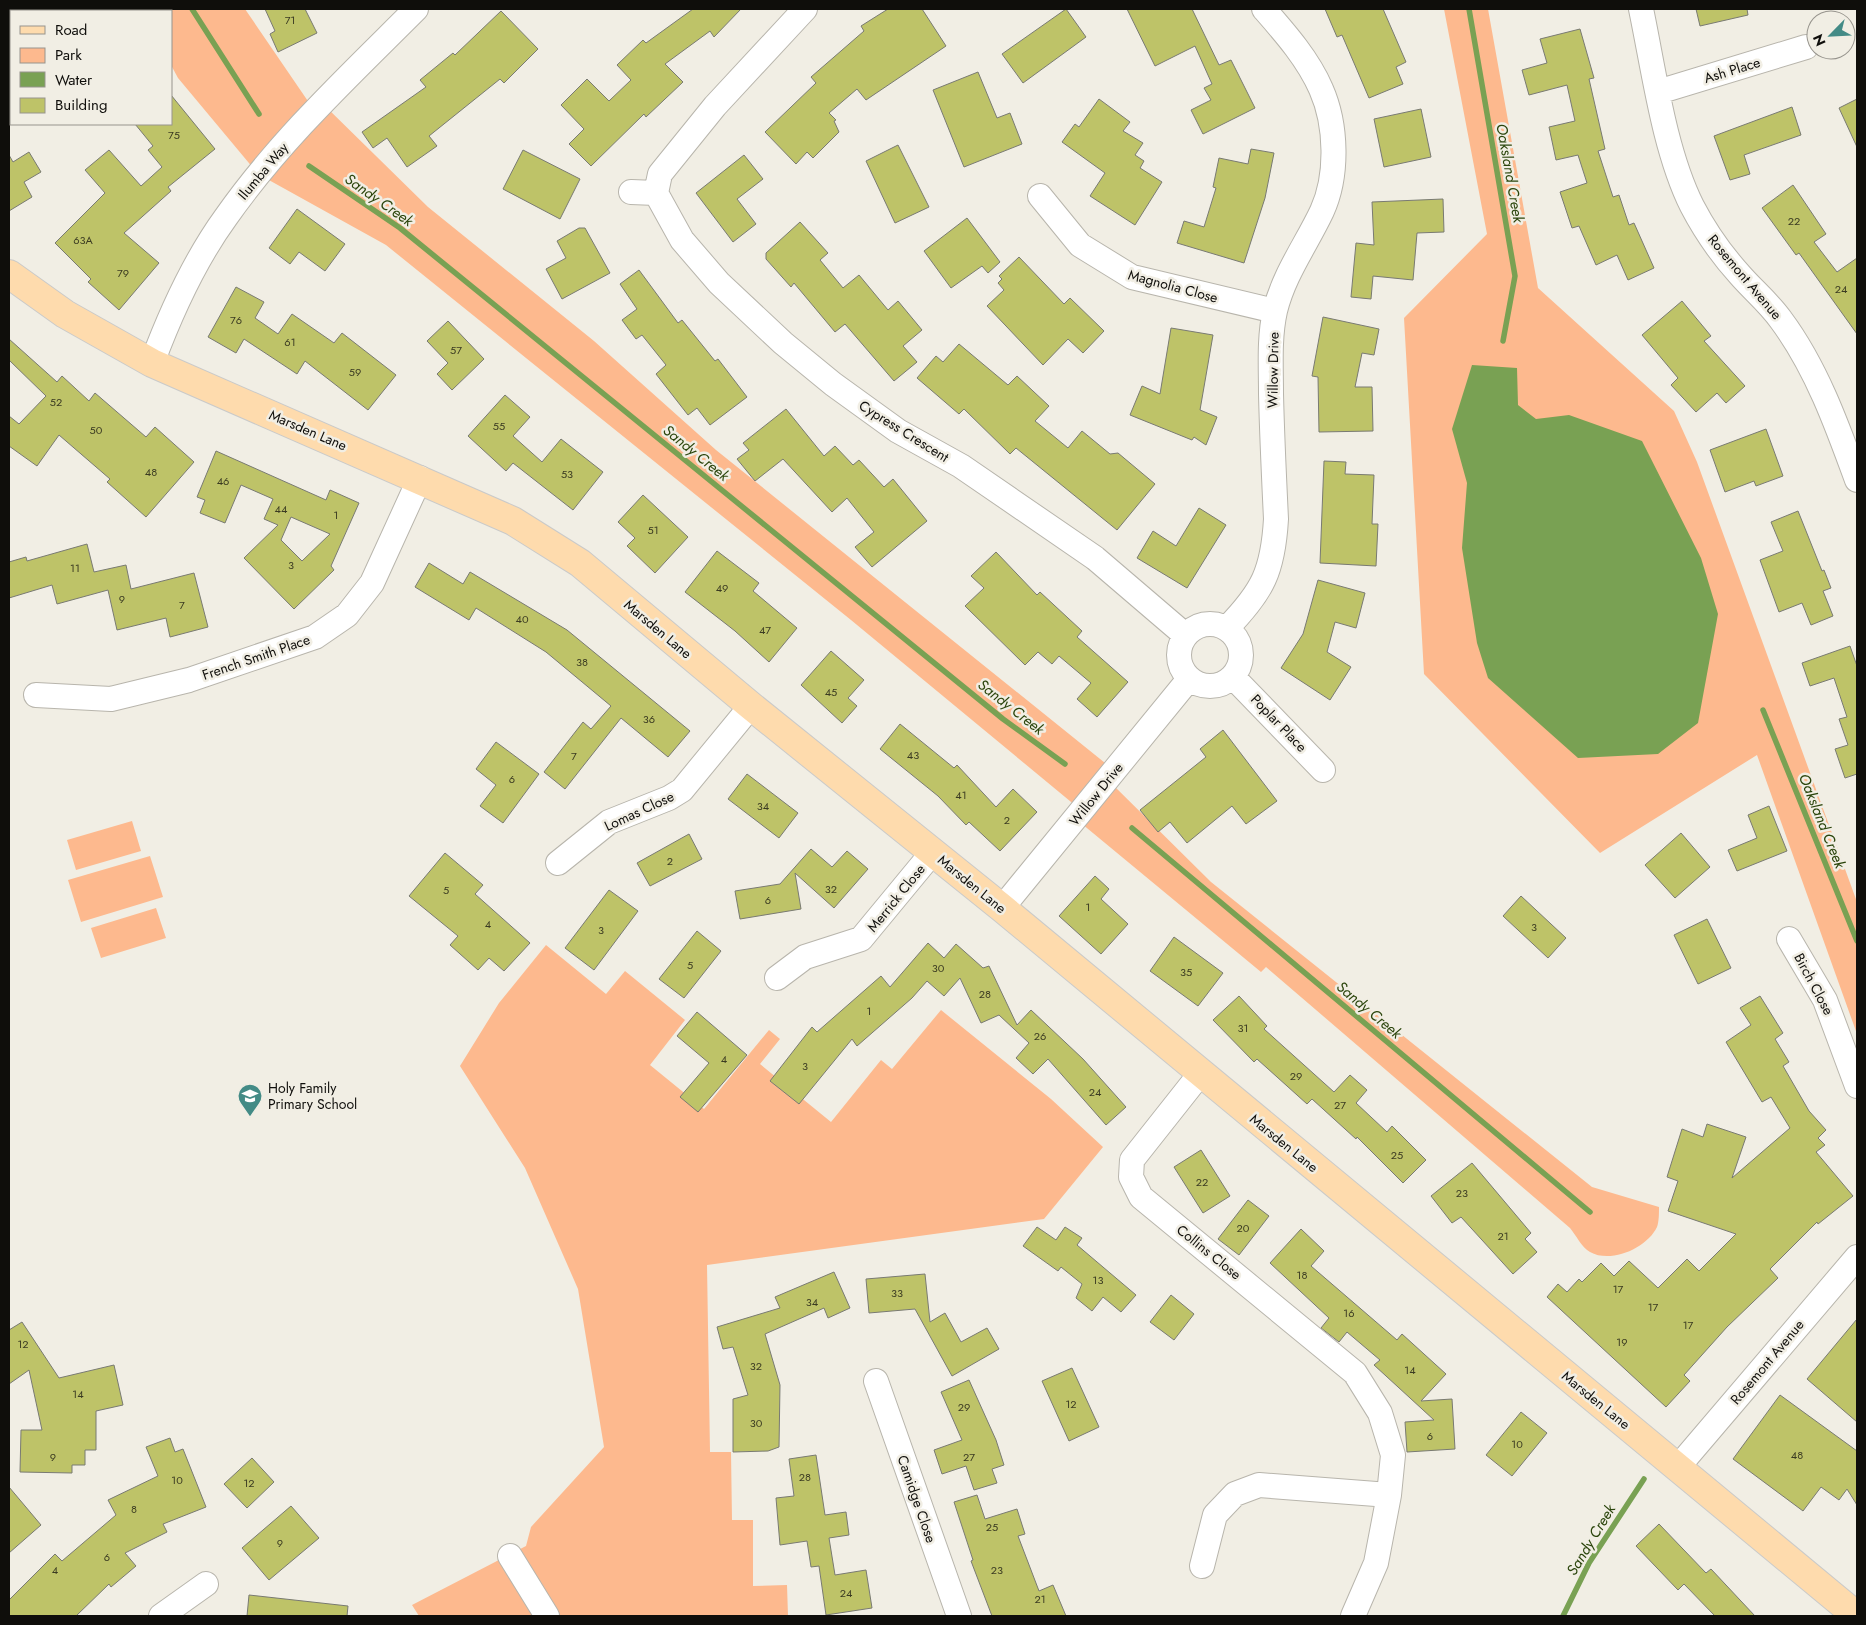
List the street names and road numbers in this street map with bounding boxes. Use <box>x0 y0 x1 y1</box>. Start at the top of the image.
street label: Ash Place <box>1701 52 1763 88</box>
street label: Ilumba Way <box>233 137 293 204</box>
street label: Rosemont Avenue <box>1703 230 1787 324</box>
street label: Magnolia Close <box>1126 264 1220 308</box>
street label: Willow Drive <box>1262 332 1284 408</box>
street label: Cypress Crescent <box>855 395 953 467</box>
street label: Marsden Lane <box>266 405 350 455</box>
street label: Marsden Lane <box>620 595 696 663</box>
street label: French Smith Place <box>199 629 313 685</box>
street label: Poplar Place <box>1246 690 1312 756</box>
street label: Willow Drive <box>1064 758 1128 830</box>
street label: Lomas Close <box>601 786 677 836</box>
street label: Marsden Lane <box>934 850 1010 918</box>
street label: Merrick Close <box>862 860 930 936</box>
street label: Birch Close <box>1789 949 1839 1019</box>
street label: Marsden Lane <box>1246 1109 1322 1177</box>
street label: Collins Close <box>1172 1220 1246 1284</box>
street label: Rosemont Avenue <box>1725 1315 1809 1409</box>
street label: Marsden Lane <box>1558 1366 1634 1434</box>
street label: Camidge Close <box>893 1452 941 1546</box>

